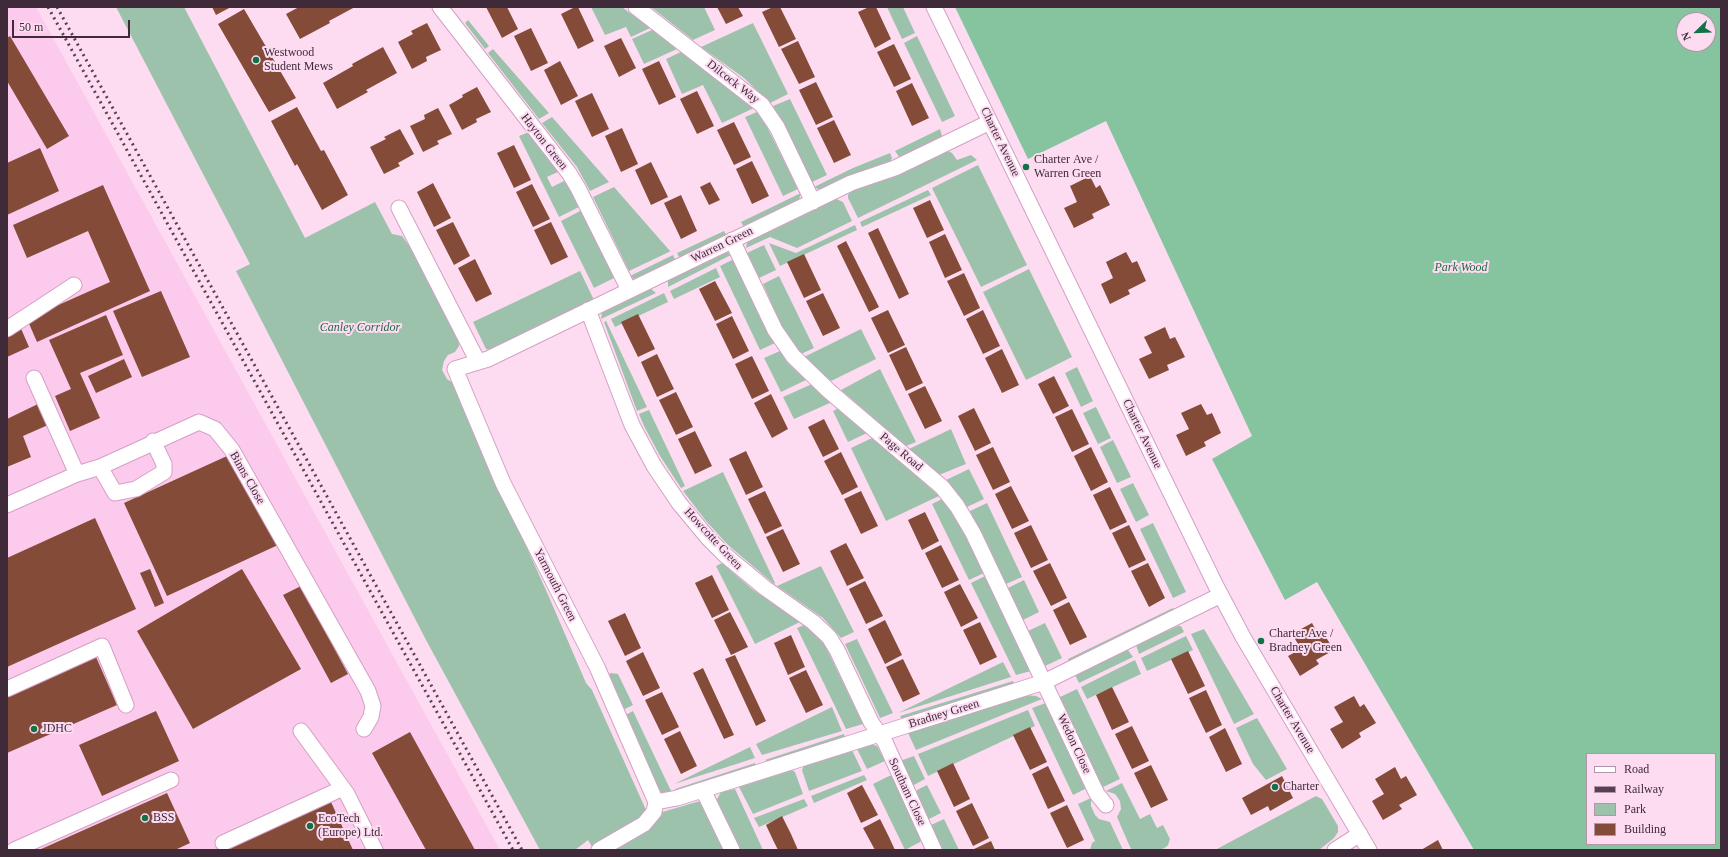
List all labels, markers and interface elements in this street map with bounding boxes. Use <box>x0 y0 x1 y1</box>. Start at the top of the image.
scale bar <box>14 12 132 38</box>
north arrow <box>1676 12 1716 52</box>
text: 50 m <box>19 20 43 34</box>
text: N <box>1679 30 1693 42</box>
place label: Westwood Student Mews <box>264 46 333 74</box>
marker: Westwood Student Mews <box>251 55 261 65</box>
street label: Dilcock Way <box>704 57 762 107</box>
street label: Charter Avenue <box>977 105 1023 179</box>
street label: Hayton Green <box>518 111 570 173</box>
place label: Charter Ave / Warren Green <box>1034 153 1101 181</box>
marker: Charter Ave / Warren Green <box>1021 162 1031 172</box>
street label: Warren Green <box>689 224 755 266</box>
park label: Park Wood <box>1434 261 1488 275</box>
park label: Canley Corridor <box>320 321 400 335</box>
street label: Charter Avenue <box>1119 397 1165 471</box>
street label: Page Road <box>877 430 925 474</box>
street label: Binns Close <box>226 449 268 507</box>
street label: Howcotte Green <box>681 505 745 573</box>
street label: Yarmouth Green <box>530 546 580 624</box>
place label: Charter Ave / Bradney Green <box>1269 627 1342 655</box>
marker: Charter Ave / Bradney Green <box>1256 636 1266 646</box>
street label: Charter Avenue <box>1266 684 1318 756</box>
street label: Bradney Green <box>907 696 981 732</box>
street label: Wedon Close <box>1054 712 1094 776</box>
place label: JDHC <box>42 722 72 736</box>
marker: JDHC <box>29 724 39 734</box>
legend <box>1586 753 1716 845</box>
street label: Southam Close <box>885 756 929 828</box>
text: Road <box>1624 762 1649 776</box>
place label: Charter <box>1283 780 1319 794</box>
marker: Charter <box>1270 782 1280 792</box>
text: Railway <box>1624 782 1664 796</box>
text: Park <box>1624 802 1646 816</box>
place label: BSS <box>153 811 174 825</box>
place label: EcoTech (Europe) Ltd. <box>318 812 383 840</box>
marker: BSS <box>140 813 150 823</box>
marker: EcoTech (Europe) Ltd. <box>305 821 315 831</box>
text: Building <box>1624 822 1666 836</box>

